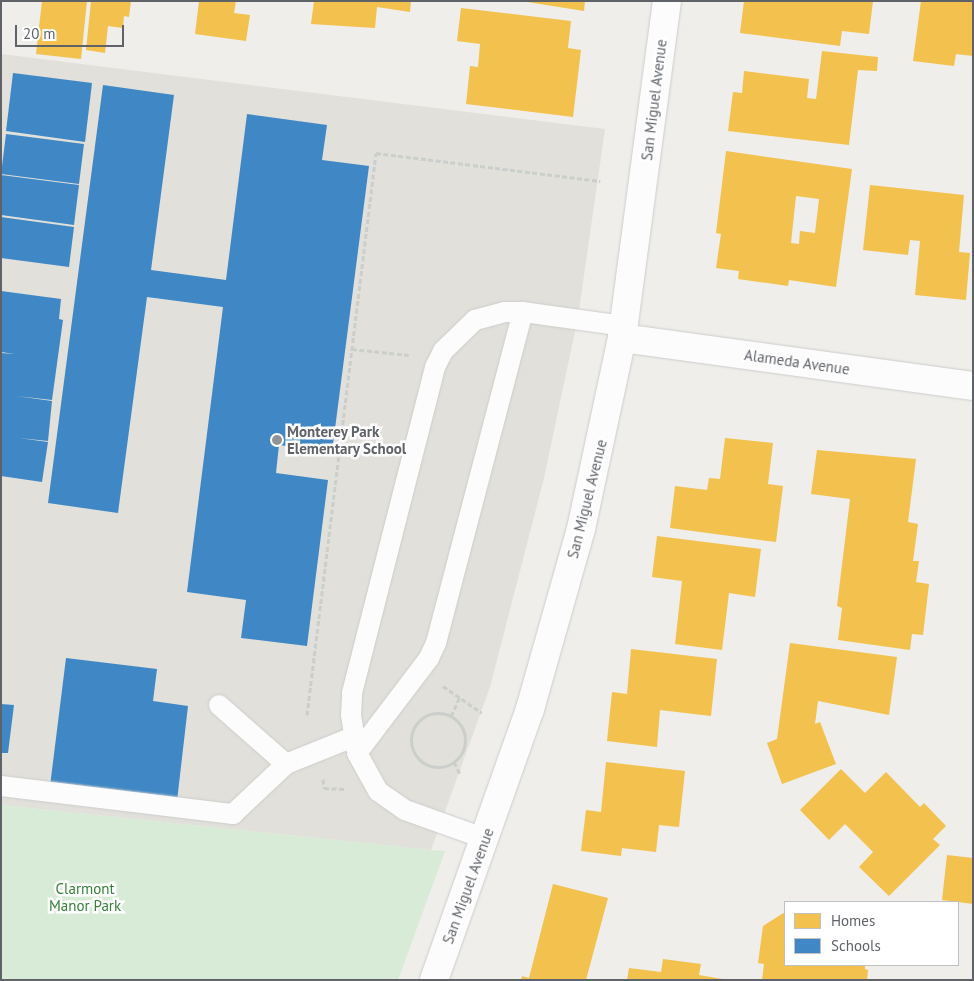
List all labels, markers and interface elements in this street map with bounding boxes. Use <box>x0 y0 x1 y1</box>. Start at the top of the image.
scale bar <box>18 15 126 47</box>
text: 20 m <box>23 24 56 43</box>
street label: San Miguel Avenue <box>638 38 670 162</box>
street label: Alameda Avenue <box>743 346 851 378</box>
place label: Monterey Park Elementary School <box>287 422 407 457</box>
marker: Monterey Park Elementary School <box>271 434 283 446</box>
street label: San Miguel Avenue <box>563 437 611 561</box>
street label: San Miguel Avenue <box>439 825 497 947</box>
park label: Clarmont Manor Park <box>49 879 121 914</box>
legend <box>784 901 959 966</box>
text: Homes <box>831 911 875 930</box>
text: Schools <box>831 936 881 955</box>

